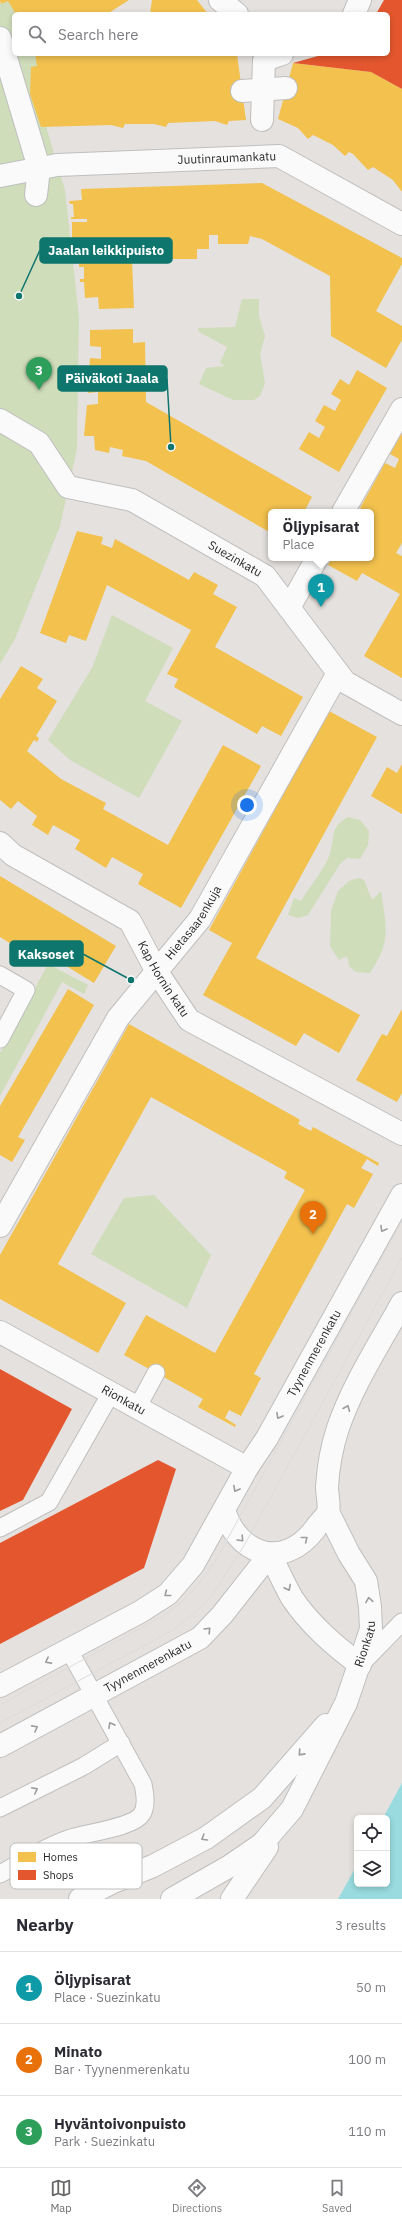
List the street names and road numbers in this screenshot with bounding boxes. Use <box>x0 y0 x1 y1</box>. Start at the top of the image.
street label: Juutinraumankatu <box>177 148 277 167</box>
street label: Suezinkatu <box>206 537 265 580</box>
street label: Hietasaarenkuja <box>162 882 225 962</box>
street label: Kap Hornin katu <box>135 938 193 1020</box>
street label: Tyynenmerenkatu <box>284 1307 344 1399</box>
street label: Rionkatu <box>99 1381 148 1418</box>
street label: Rionkatu <box>351 1620 378 1669</box>
street label: Tyynenmerenkatu <box>101 1636 194 1695</box>

